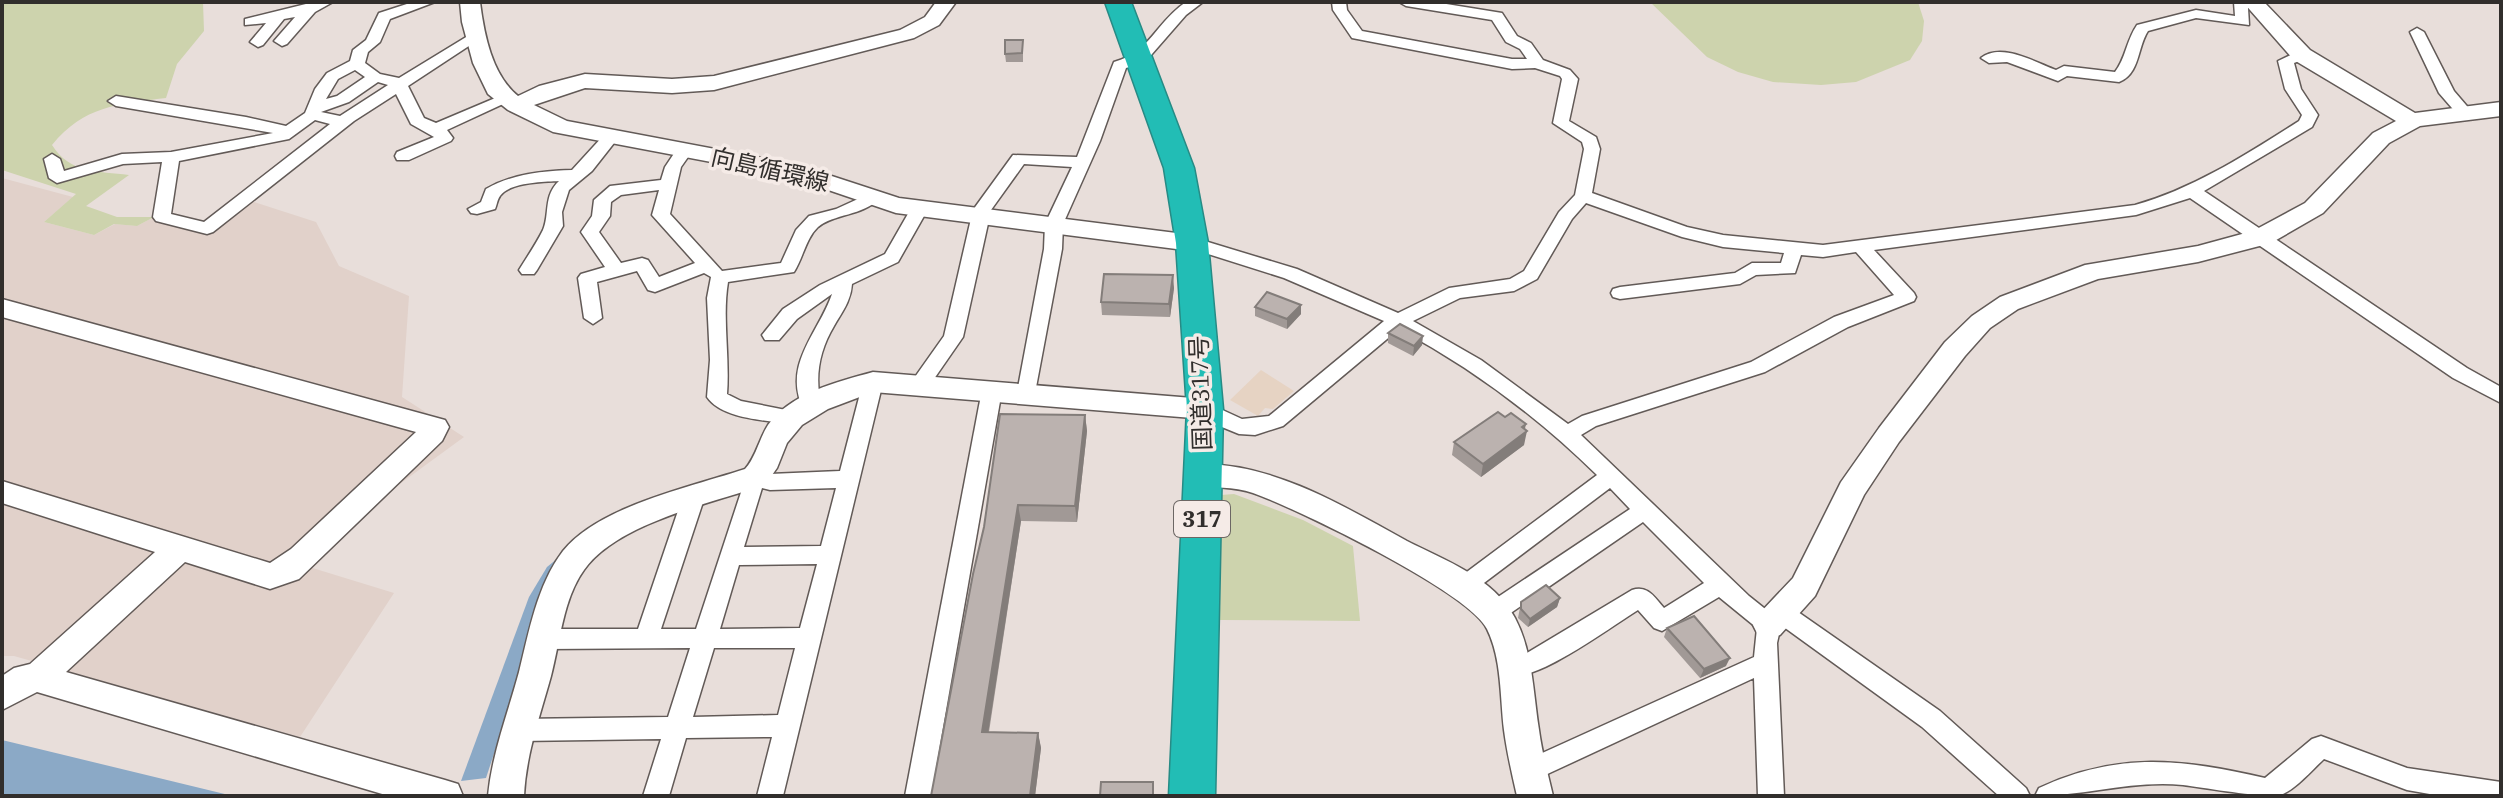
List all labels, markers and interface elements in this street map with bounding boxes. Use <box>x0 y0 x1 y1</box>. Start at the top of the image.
street label: 向島循環線 <box>708 140 832 198</box>
street label: 国道317号 <box>1182 335 1218 451</box>
road number: 317 <box>1174 501 1230 537</box>

